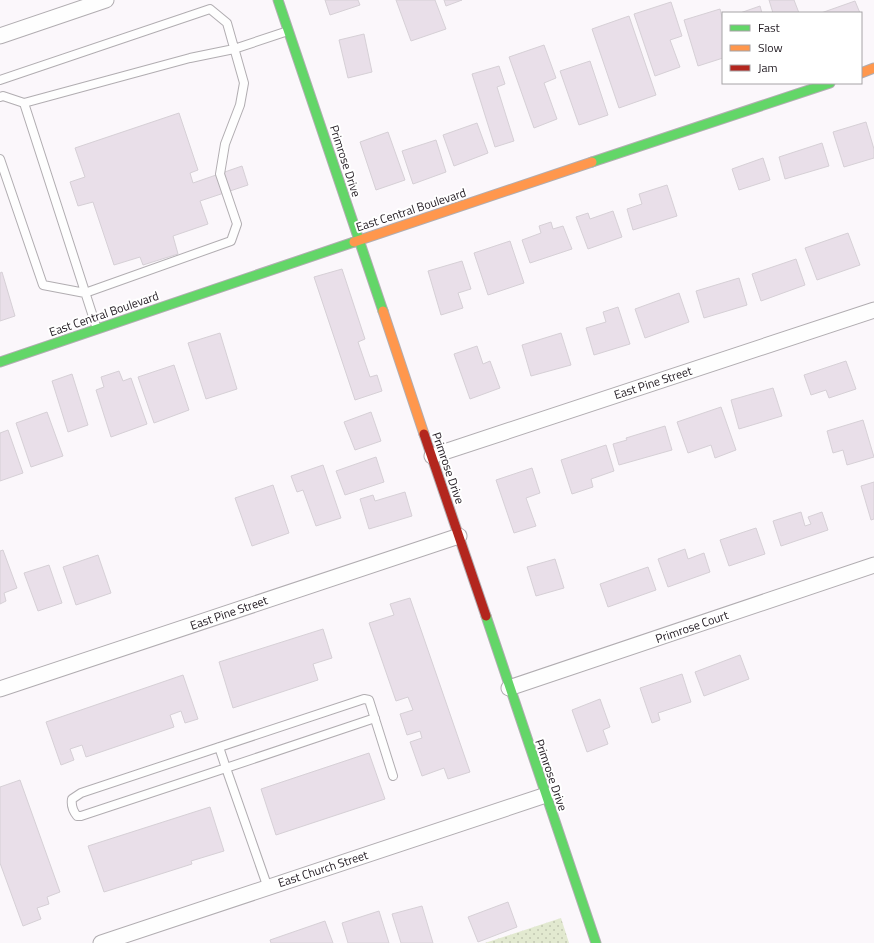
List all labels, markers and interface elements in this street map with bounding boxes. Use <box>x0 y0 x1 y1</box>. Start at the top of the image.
legend <box>722 12 862 84</box>
text: Fast <box>758 18 781 37</box>
text: Slow <box>758 38 783 57</box>
text: Jam <box>758 58 778 77</box>
street label: Primrose Drive <box>325 122 366 199</box>
street label: East Central Boulevard <box>353 183 468 236</box>
street label: East Central Boulevard <box>47 286 161 341</box>
street label: East Pine Street <box>611 361 695 404</box>
street label: Primrose Drive <box>427 429 470 506</box>
street label: East Pine Street <box>187 590 271 635</box>
street label: Primrose Court <box>653 605 732 648</box>
street label: Primrose Drive <box>530 736 573 813</box>
street label: East Church Street <box>275 845 371 892</box>

